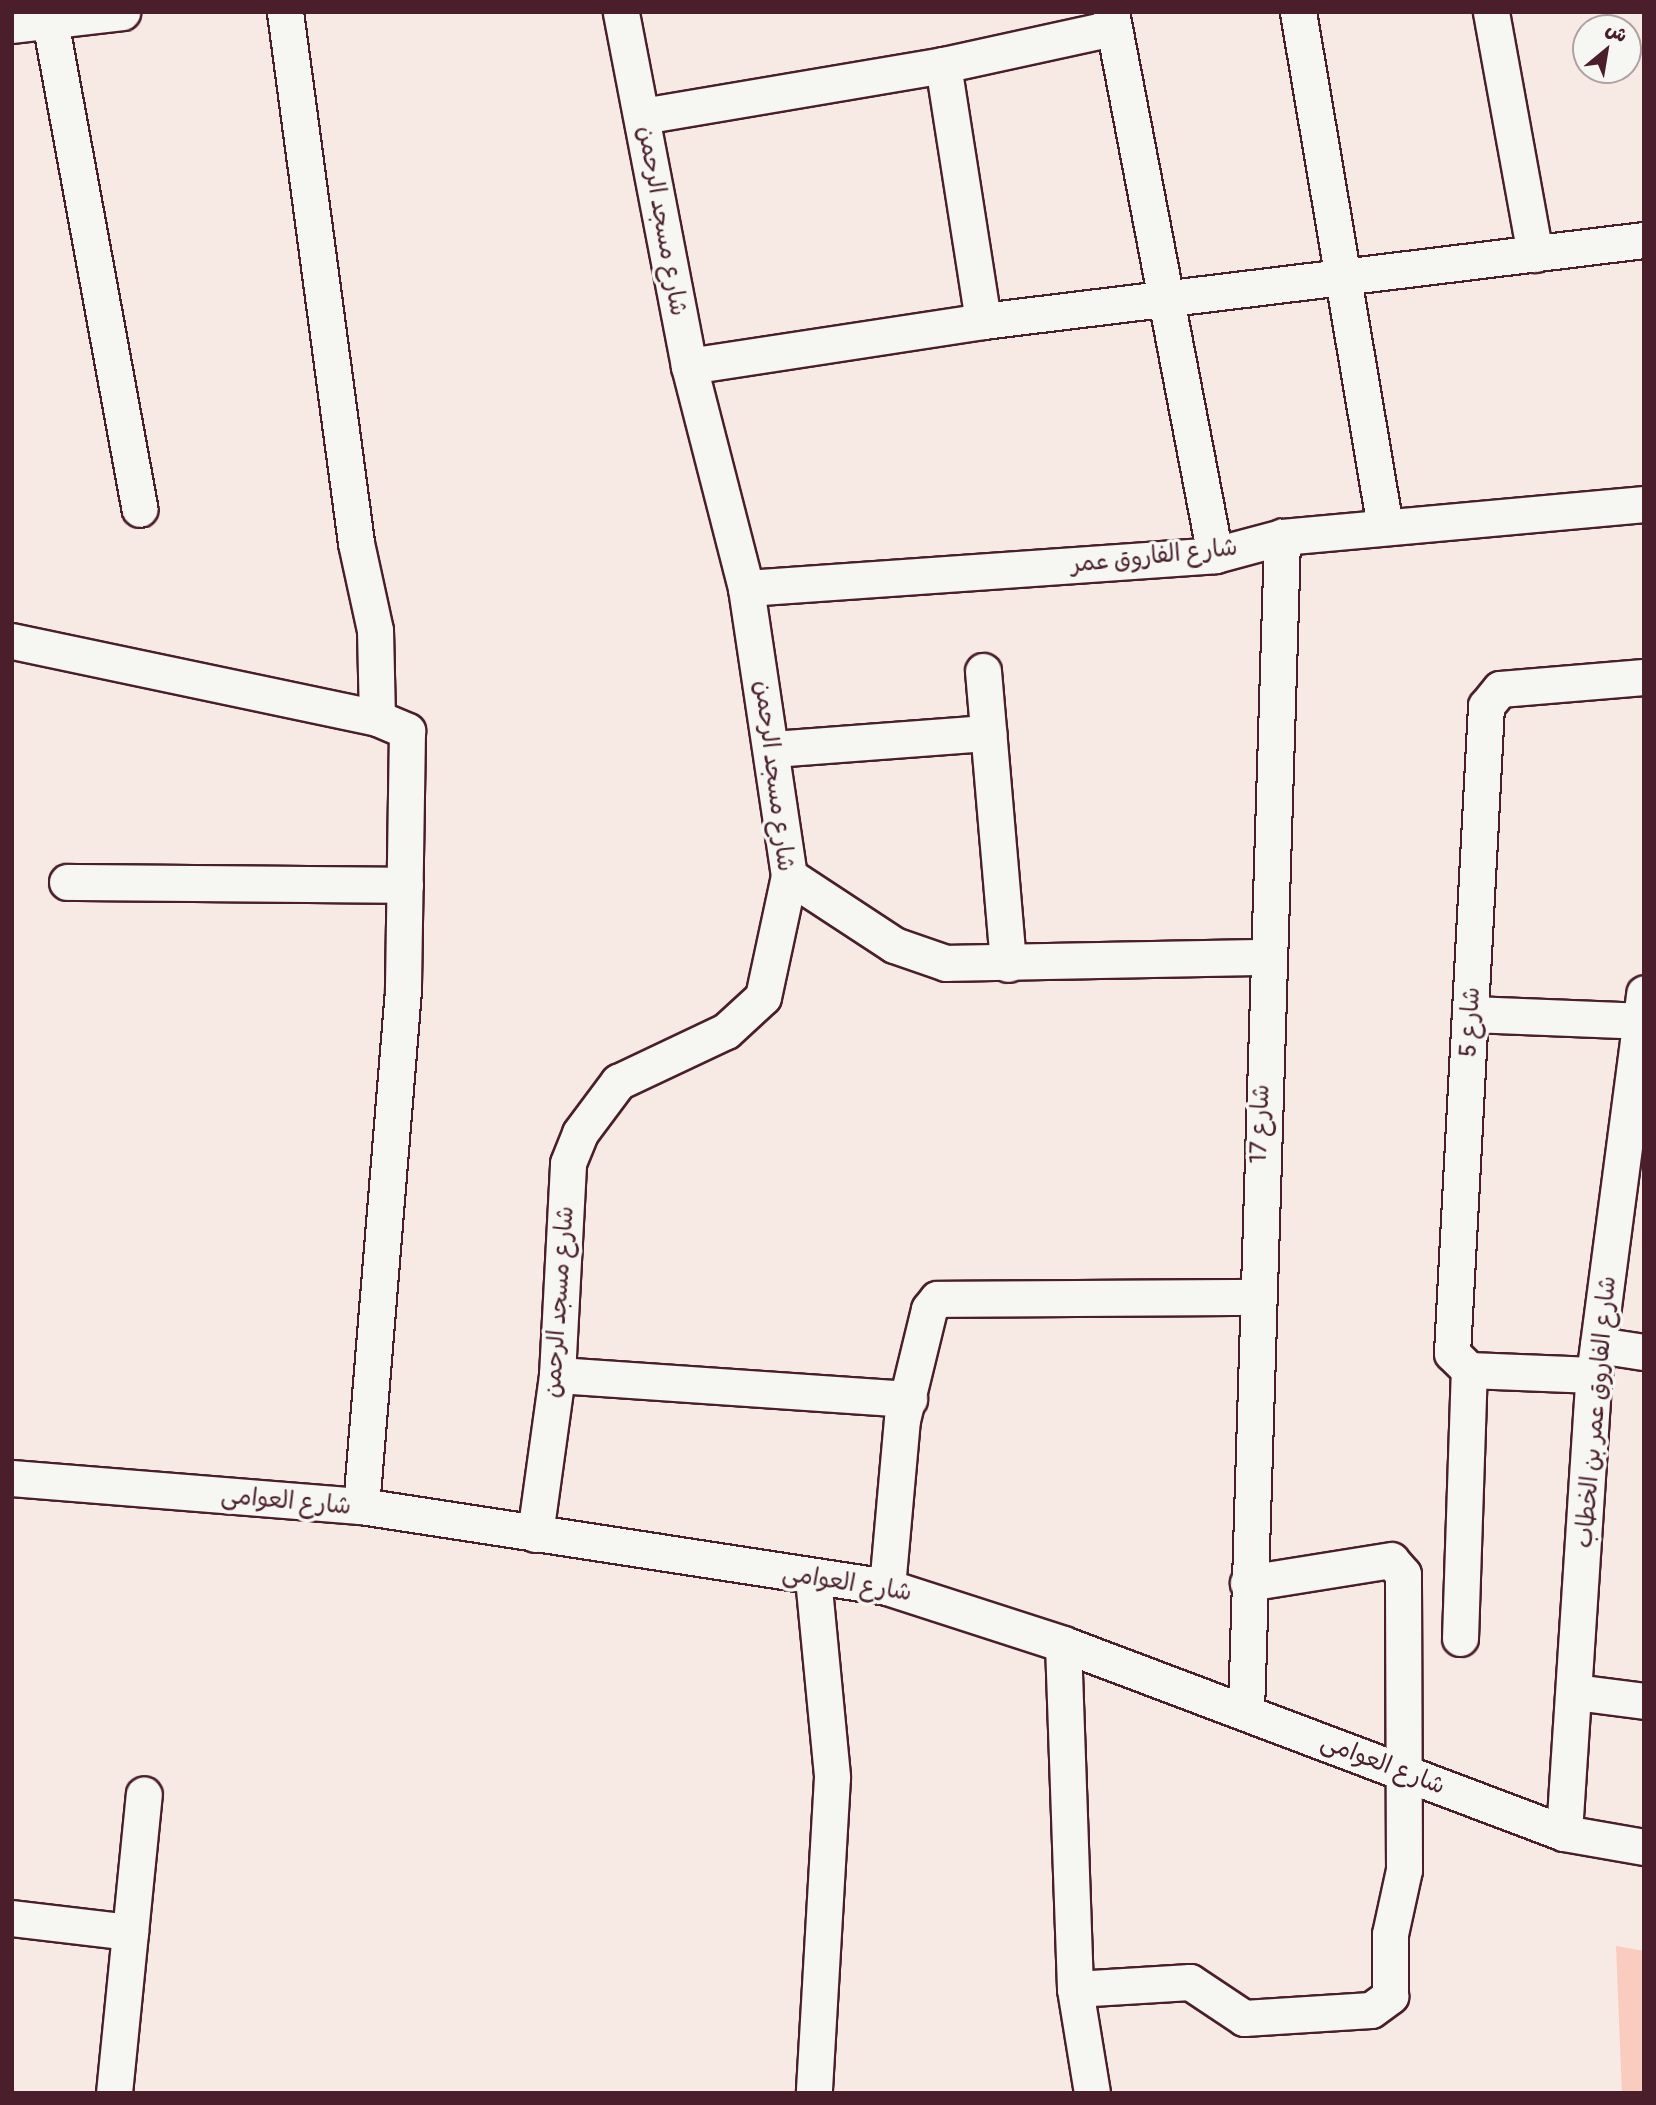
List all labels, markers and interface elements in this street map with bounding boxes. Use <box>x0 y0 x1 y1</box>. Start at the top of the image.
north arrow <box>1572 14 1642 84</box>
text: ش <box>1601 17 1632 48</box>
street label: شارع مسجد الرحمن <box>631 124 693 318</box>
street label: شارع الفاروق عمر <box>1069 533 1239 579</box>
street label: شارع مسجد الرحمن <box>748 679 800 873</box>
street label: شارع 5 <box>1454 986 1486 1058</box>
street label: شارع 17 <box>1244 1084 1276 1164</box>
street label: شارع مسجد الرحمن <box>538 1205 580 1399</box>
street label: شارع الفاروق عمر بن الخطاب <box>1570 1275 1622 1549</box>
street label: شارع العوامى <box>220 1481 352 1521</box>
street label: شارع العوامى <box>780 1559 914 1607</box>
street label: شارع العوامى <box>1317 1727 1449 1801</box>

